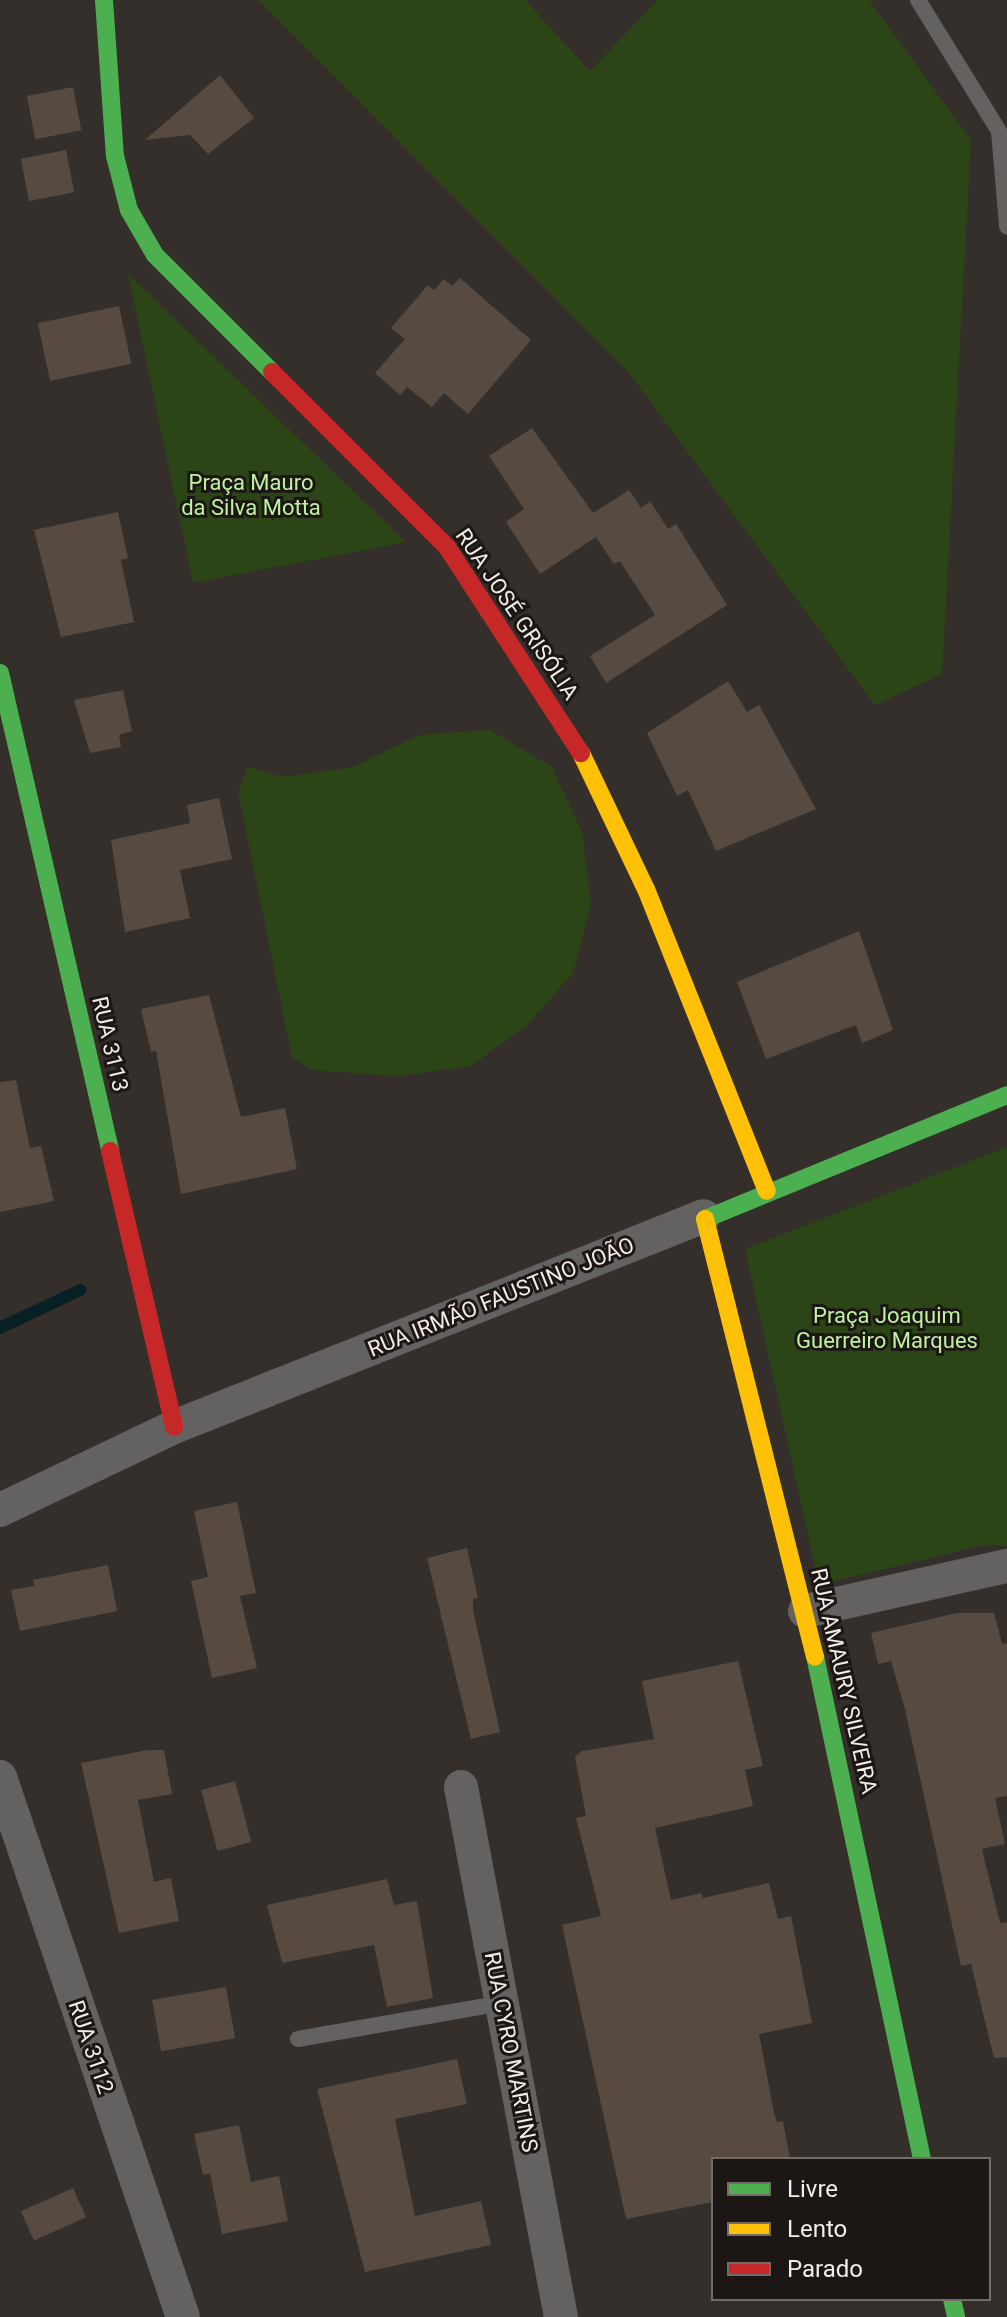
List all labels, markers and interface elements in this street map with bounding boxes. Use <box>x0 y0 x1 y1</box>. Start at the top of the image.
park label: Praça Mauro da Silva Motta <box>181 469 321 520</box>
street label: RUA JOSÉ GRISÓLIA <box>450 523 584 705</box>
street label: RUA 3113 <box>86 994 134 1094</box>
street label: RUA IRMÃO FAUSTINO JOÃO <box>364 1231 638 1363</box>
park label: Praça Joaquim Guerreiro Marques <box>796 1302 978 1354</box>
street label: RUA AMAURY SILVEIRA <box>805 1566 883 1796</box>
street label: RUA CYRO MARTINS <box>479 1950 543 2154</box>
street label: RUA 3112 <box>63 1997 119 2097</box>
legend <box>711 2157 991 2301</box>
text: Livre <box>787 2175 838 2203</box>
text: Lento <box>787 2215 847 2243</box>
text: Parado <box>787 2255 863 2283</box>

